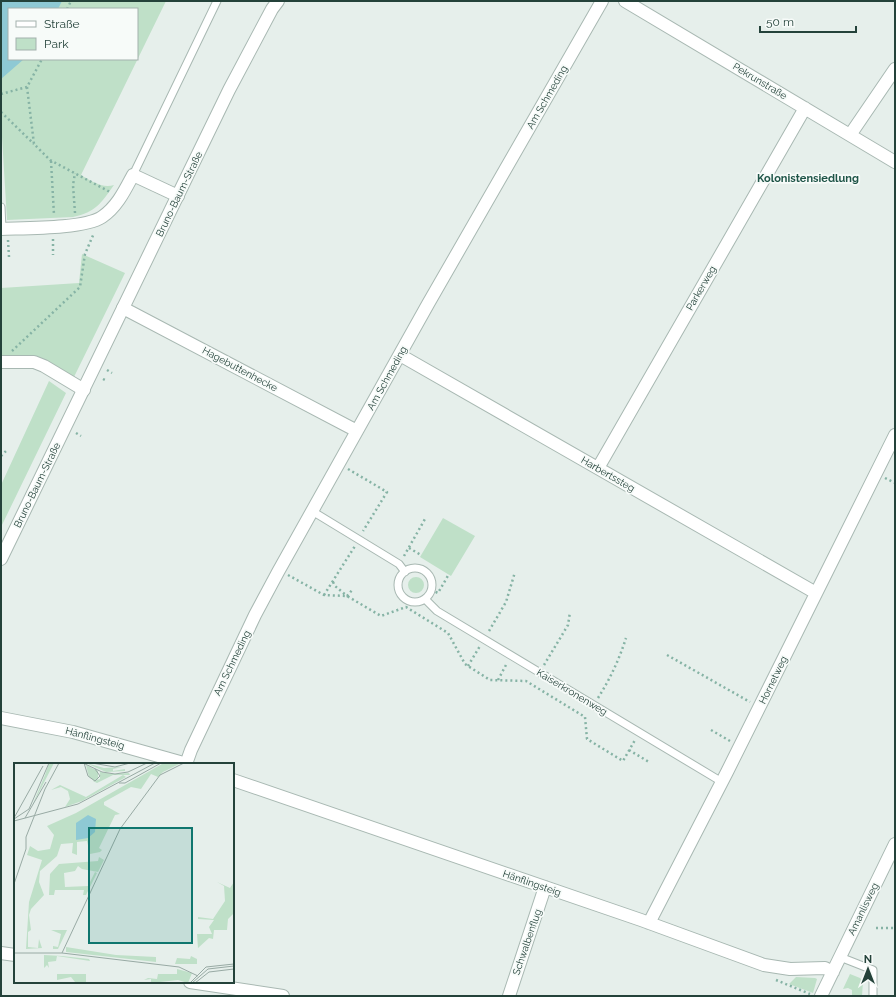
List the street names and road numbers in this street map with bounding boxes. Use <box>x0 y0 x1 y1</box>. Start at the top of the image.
street label: Pekrunstraße <box>731 61 789 102</box>
street label: Am Schmeding <box>524 63 570 131</box>
street label: Bruno-Baum-Straße <box>154 150 204 238</box>
street label: Parkerweg <box>684 264 718 312</box>
street label: Am Schmeding <box>365 344 409 412</box>
street label: Hagebuttenhecke <box>201 345 279 393</box>
street label: Bruno-Baum-Straße <box>12 441 62 529</box>
street label: Harbertssteg <box>579 454 637 494</box>
street label: Am Schmeding <box>211 629 253 697</box>
street label: Hornetweg <box>757 654 789 706</box>
street label: Kaiserkronenweg <box>535 667 609 717</box>
street label: Hänflingsteig <box>64 725 126 751</box>
street label: Hänflingsteig <box>501 868 563 898</box>
street label: Amanlisweg <box>846 881 880 937</box>
street label: Schwalbenflug <box>511 907 543 977</box>

